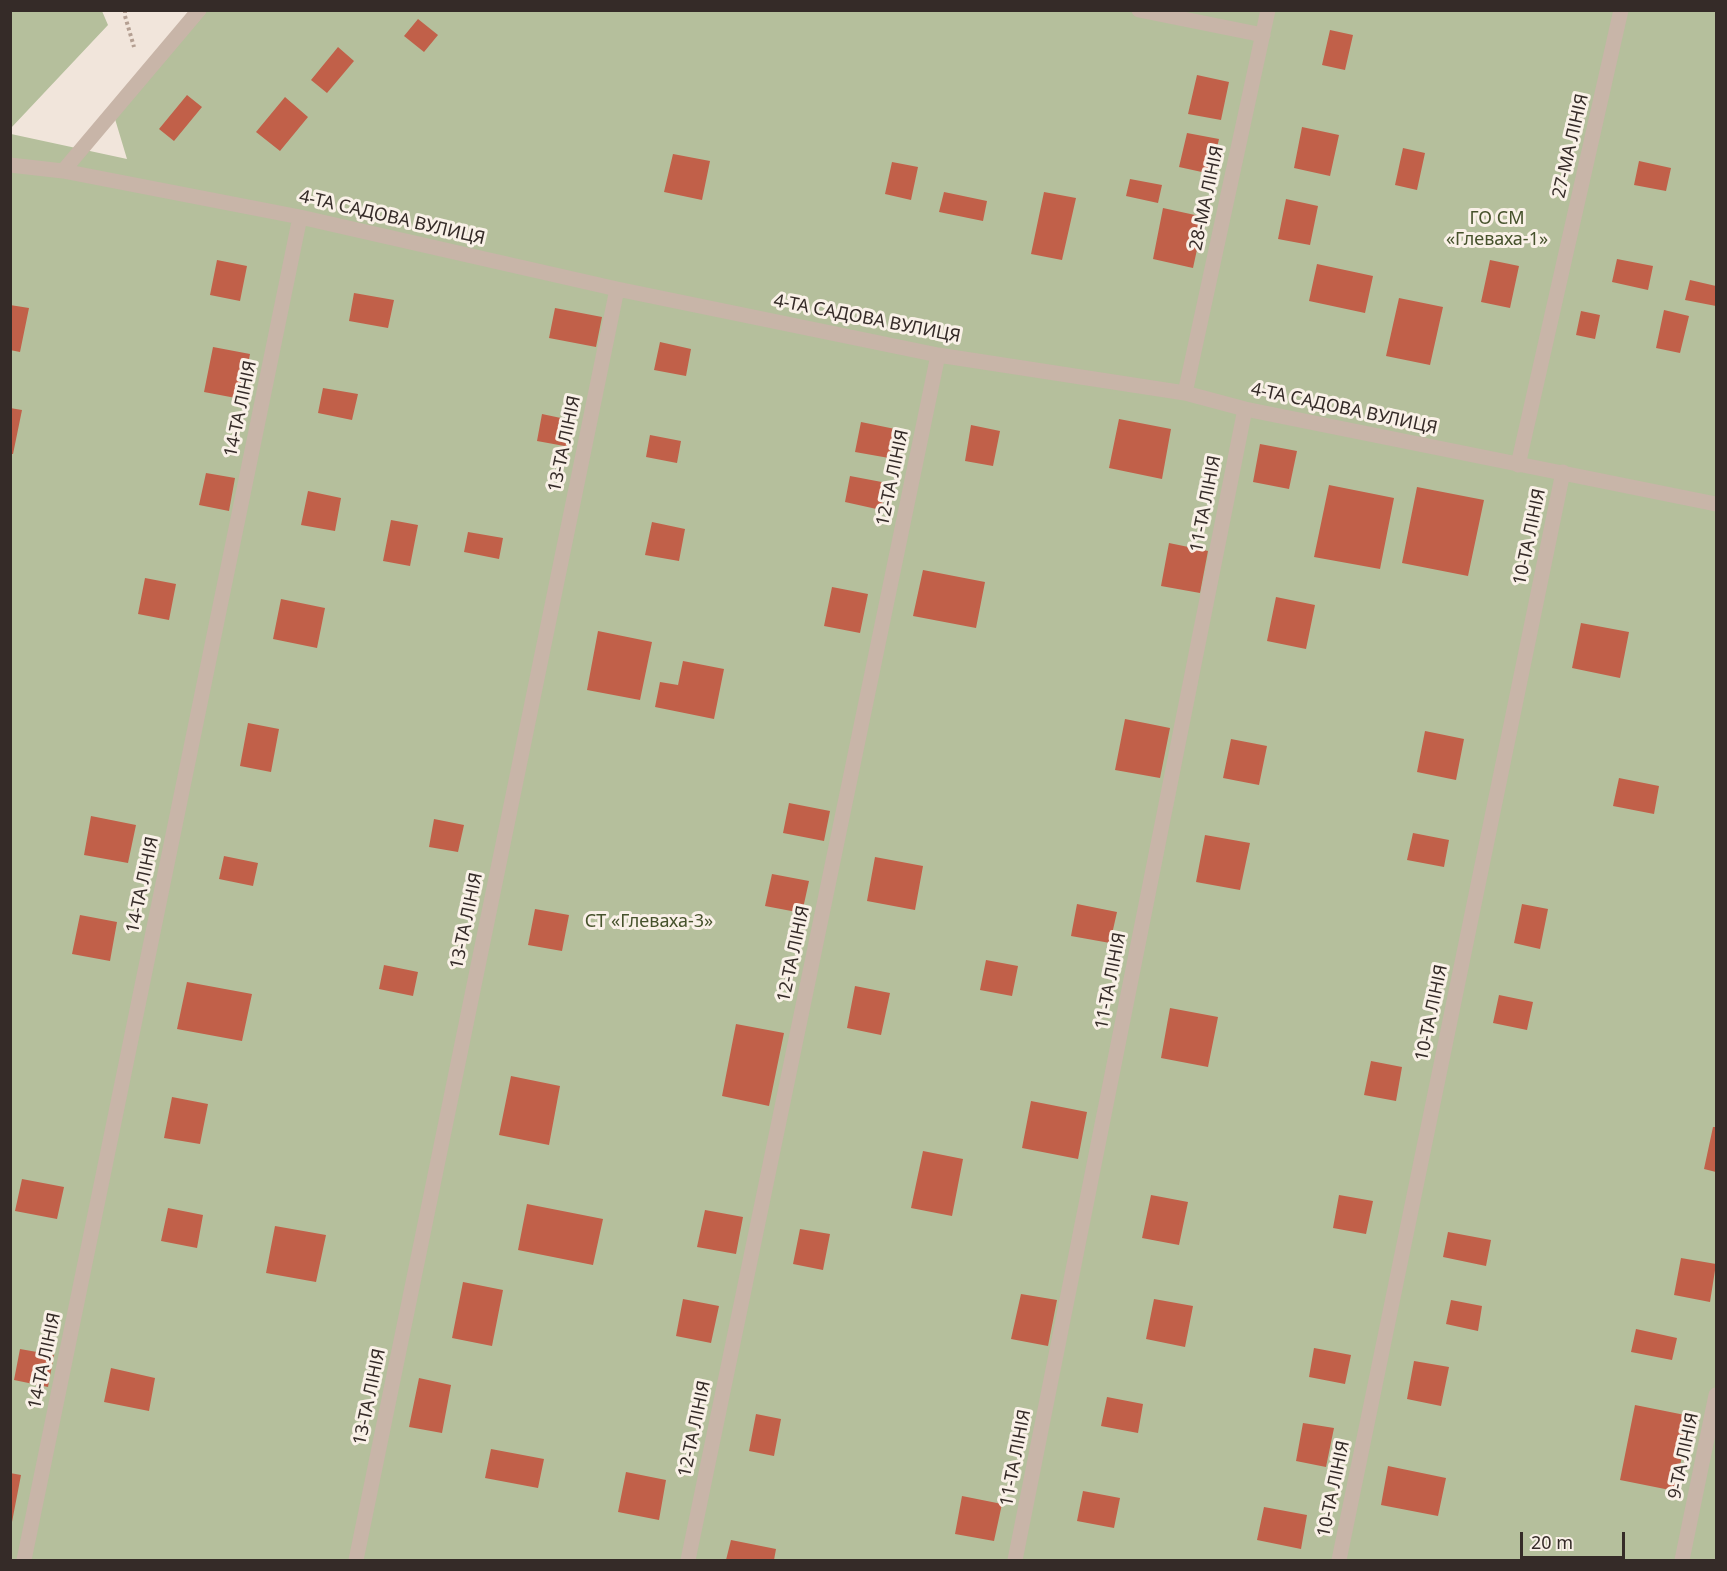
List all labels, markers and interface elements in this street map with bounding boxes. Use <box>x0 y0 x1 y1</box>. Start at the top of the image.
street label: 27-МА ЛІНІЯ <box>1548 92 1594 200</box>
street label: 28-МА ЛІНІЯ <box>1185 144 1229 252</box>
street label: 4-ТА САДОВА ВУЛИЦЯ <box>297 186 487 250</box>
park label: ГО СМ «Глеваха-1» <box>1446 208 1548 250</box>
street label: 4-ТА САДОВА ВУЛИЦЯ <box>772 290 962 348</box>
street label: 14-ТА ЛІНІЯ <box>220 359 262 459</box>
street label: 4-ТА САДОВА ВУЛИЦЯ <box>1249 379 1439 439</box>
street label: 13-ТА ЛІНІЯ <box>544 394 586 494</box>
street label: 12-ТА ЛІНІЯ <box>872 428 914 528</box>
street label: 11-ТА ЛІНІЯ <box>1186 454 1226 554</box>
street label: 10-ТА ЛІНІЯ <box>1509 487 1551 587</box>
street label: 14-ТА ЛІНІЯ <box>122 835 164 935</box>
street label: 13-ТА ЛІНІЯ <box>446 871 488 971</box>
street label: 12-ТА ЛІНІЯ <box>773 904 815 1004</box>
park label: СТ «Глеваха-3» <box>585 911 713 933</box>
street label: 11-ТА ЛІНІЯ <box>1091 931 1131 1031</box>
street label: 10-ТА ЛІНІЯ <box>1411 963 1453 1063</box>
street label: 14-ТА ЛІНІЯ <box>24 1311 66 1411</box>
street label: 13-ТА ЛІНІЯ <box>349 1347 391 1447</box>
street label: 12-ТА ЛІНІЯ <box>674 1379 716 1479</box>
street label: 11-ТА ЛІНІЯ <box>996 1408 1036 1508</box>
street label: 9-ТА ЛІНІЯ <box>1664 1411 1704 1501</box>
street label: 10-ТА ЛІНІЯ <box>1313 1439 1355 1539</box>
scale bar <box>1523 1520 1628 1558</box>
text: 20 m <box>1531 1530 1573 1554</box>

